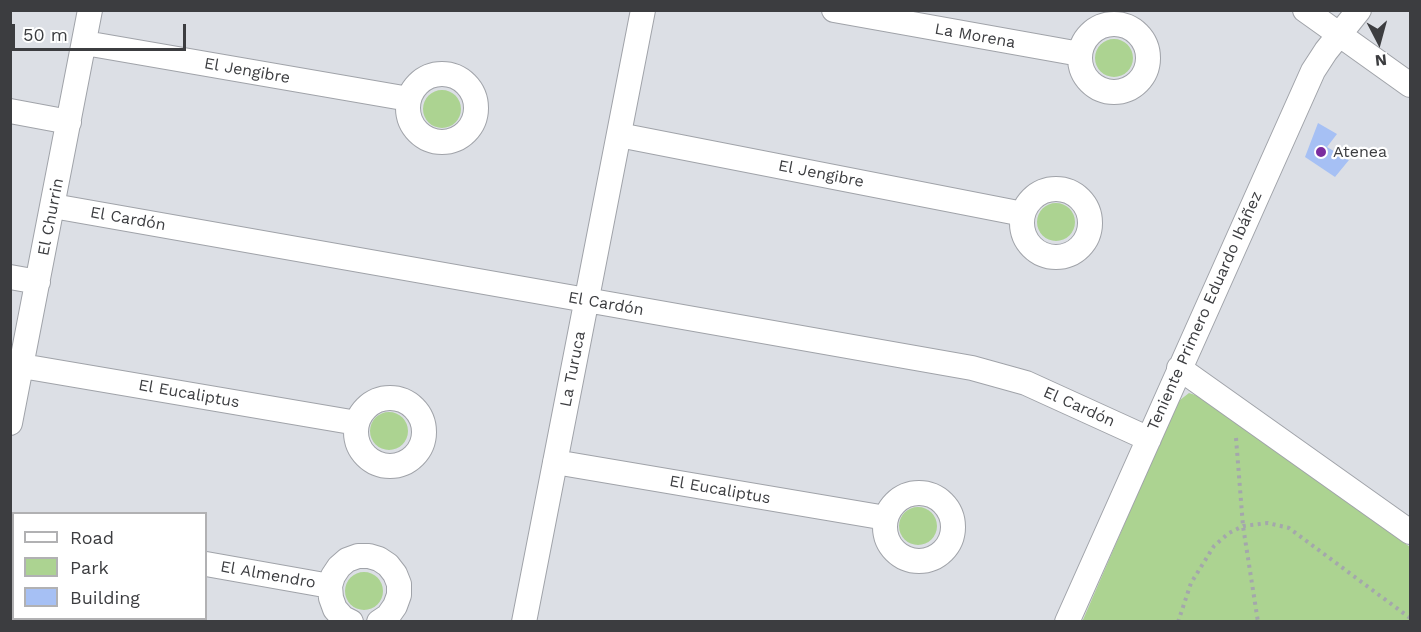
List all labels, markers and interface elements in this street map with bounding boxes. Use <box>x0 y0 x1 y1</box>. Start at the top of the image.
scale bar <box>15 12 189 50</box>
north arrow <box>1349 12 1409 72</box>
street label: La Morena <box>933 19 1017 53</box>
text: 50 m <box>23 24 68 45</box>
text: N <box>1374 50 1388 70</box>
street label: El Jengibre <box>203 54 291 88</box>
place label: Atenea <box>1333 142 1387 162</box>
marker: Atenea <box>1314 145 1328 159</box>
street label: El Jengibre <box>777 156 865 192</box>
street label: El Churrin <box>34 177 68 257</box>
street label: Teniente Primero Eduardo Ibáñez <box>1143 188 1267 434</box>
street label: El Cardón <box>89 203 167 235</box>
street label: El Cardón <box>567 288 645 320</box>
street label: La Turuca <box>556 329 590 409</box>
street label: El Eucaliptus <box>137 376 241 412</box>
street label: El Cardón <box>1040 383 1118 431</box>
street label: El Eucaliptus <box>668 472 772 508</box>
legend <box>12 512 207 620</box>
text: Road <box>70 527 114 548</box>
text: Park <box>70 557 109 578</box>
street label: El Almendro <box>219 557 317 593</box>
text: Building <box>70 587 140 608</box>

